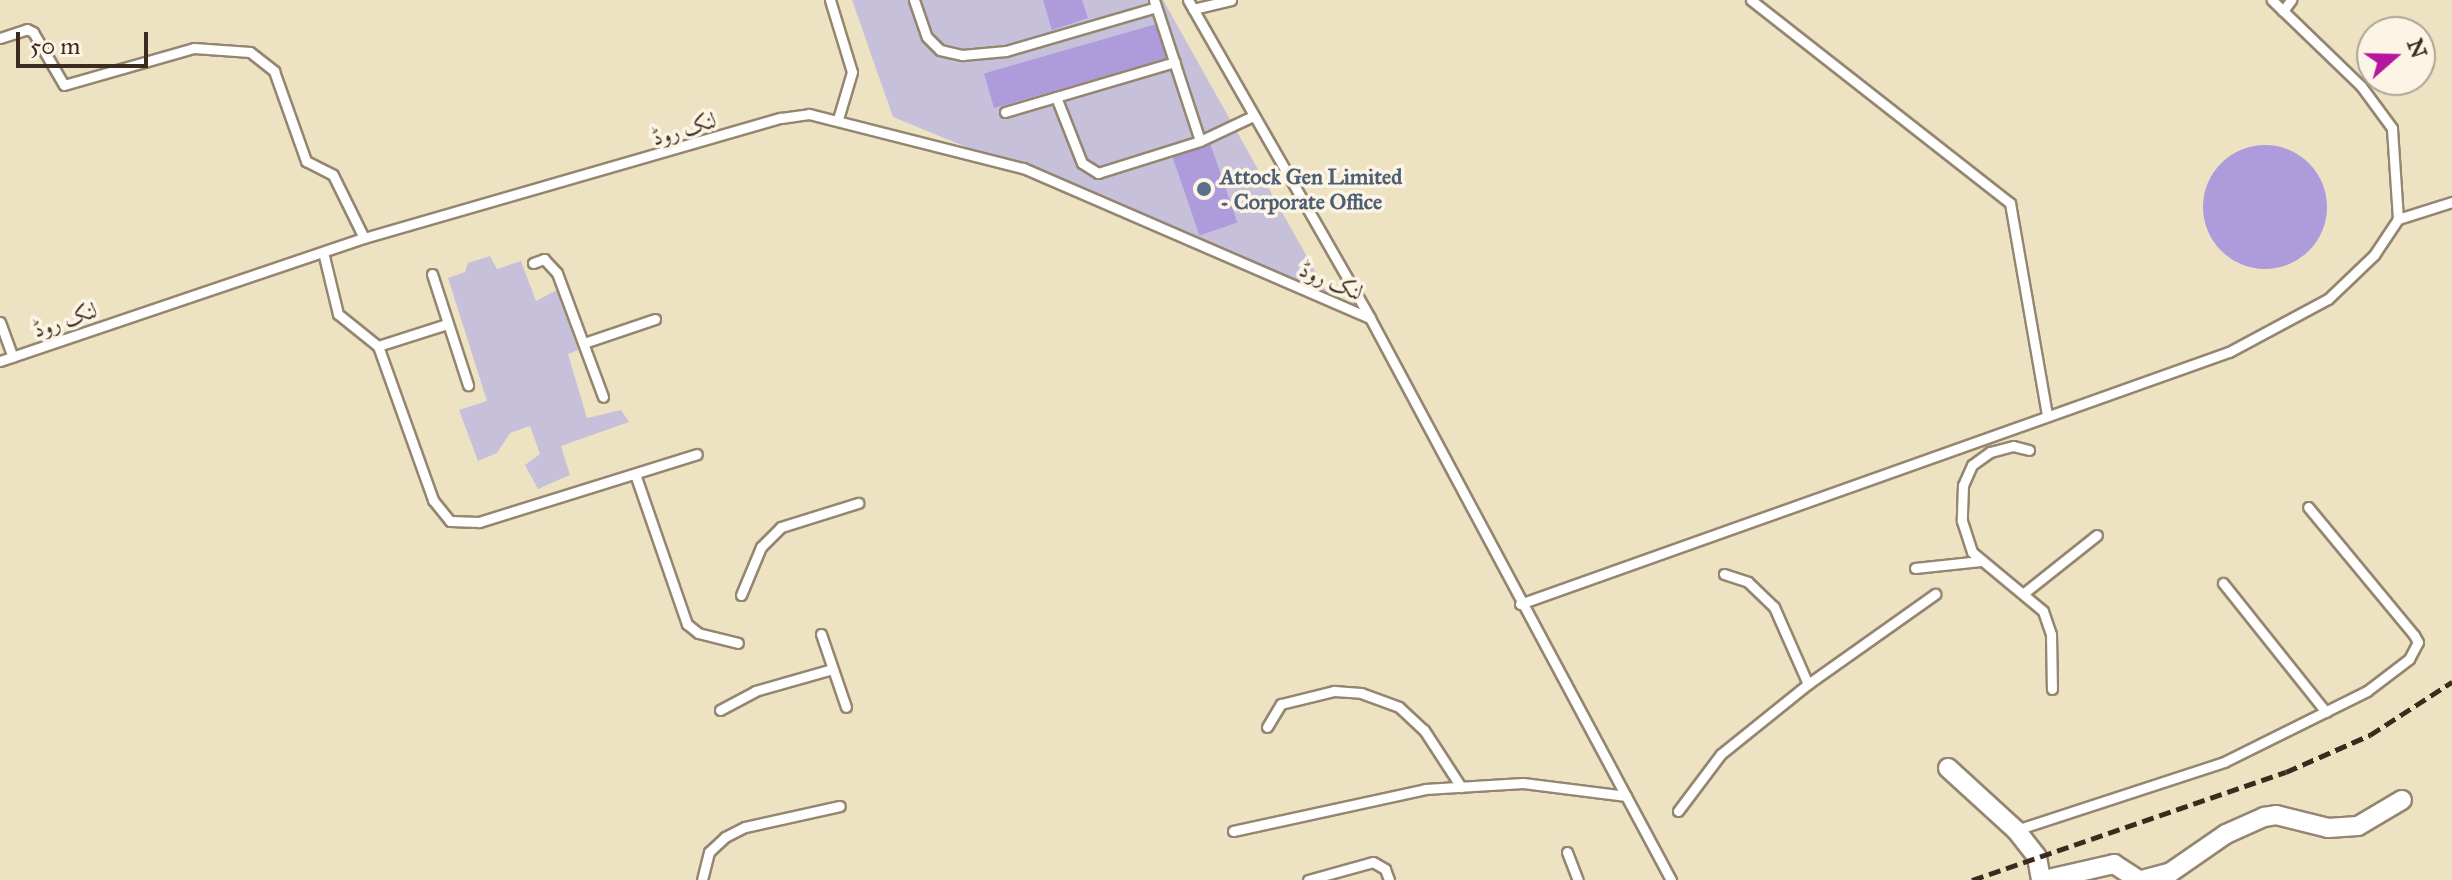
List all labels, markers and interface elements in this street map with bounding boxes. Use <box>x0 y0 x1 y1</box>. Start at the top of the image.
scale bar <box>20 16 152 66</box>
north arrow <box>2356 16 2436 96</box>
text: 50 m <box>30 31 80 61</box>
text: N <box>2401 35 2433 62</box>
street label: لنک روڈ <box>648 107 720 151</box>
place label: Attock Gen Limited - Corporate Office <box>1220 163 1402 214</box>
marker: Attock Gen Limited - Corporate Office <box>1195 180 1213 198</box>
street label: لنک روڈ <box>1295 256 1367 306</box>
street label: لنک روڈ <box>29 297 101 343</box>

